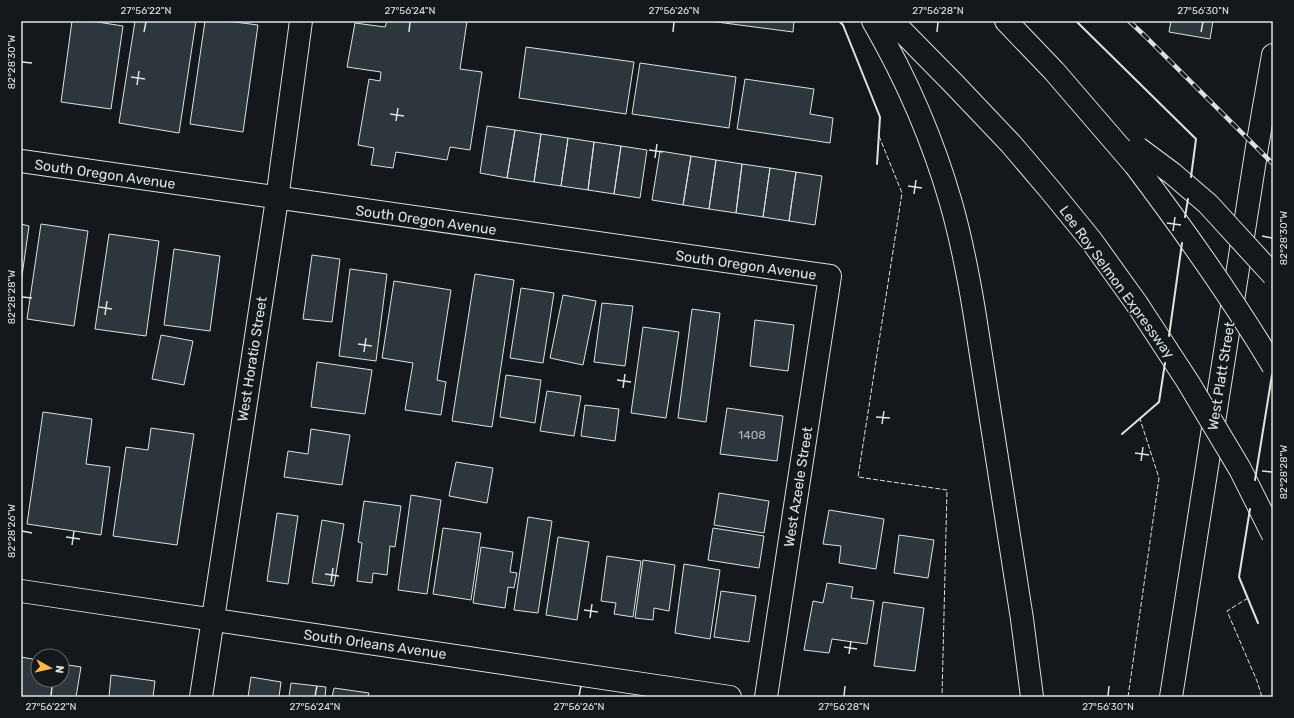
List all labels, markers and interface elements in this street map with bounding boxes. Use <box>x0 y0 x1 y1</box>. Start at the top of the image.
text: 27°56'22"N <box>120 5 172 17</box>
text: 27°56'24"N <box>384 5 436 17</box>
text: 27°56'26"N <box>649 5 699 17</box>
text: 27°56'28"N <box>912 5 964 17</box>
text: 27°56'30"N <box>1177 5 1229 17</box>
text: 82°28'30"W <box>6 35 18 89</box>
street label: South Oregon Avenue <box>33 156 177 193</box>
street label: South Oregon Avenue <box>354 202 498 239</box>
street label: Lee Roy Selmon Expressway <box>1055 203 1178 362</box>
text: 82°28'30"W <box>1278 211 1290 265</box>
street label: South Oregon Avenue <box>674 247 818 284</box>
text: 82°28'28"W <box>6 270 18 324</box>
street label: West Horatio Street <box>234 295 271 423</box>
street label: West Platt Street <box>1205 320 1239 432</box>
street label: West Azeele Street <box>781 425 816 548</box>
house number: 1408 <box>738 428 766 442</box>
text: 82°28'28"W <box>1278 445 1290 499</box>
text: 82°28'26"W <box>6 504 18 558</box>
street label: South Orleans Avenue <box>302 626 448 663</box>
north arrow <box>30 648 70 688</box>
text: N <box>52 664 66 674</box>
text: 27°56'22"N <box>25 701 77 713</box>
text: 27°56'24"N <box>289 701 341 713</box>
text: 27°56'26"N <box>554 701 604 713</box>
text: 27°56'28"N <box>818 701 870 713</box>
text: 27°56'30"N <box>1082 701 1134 713</box>

